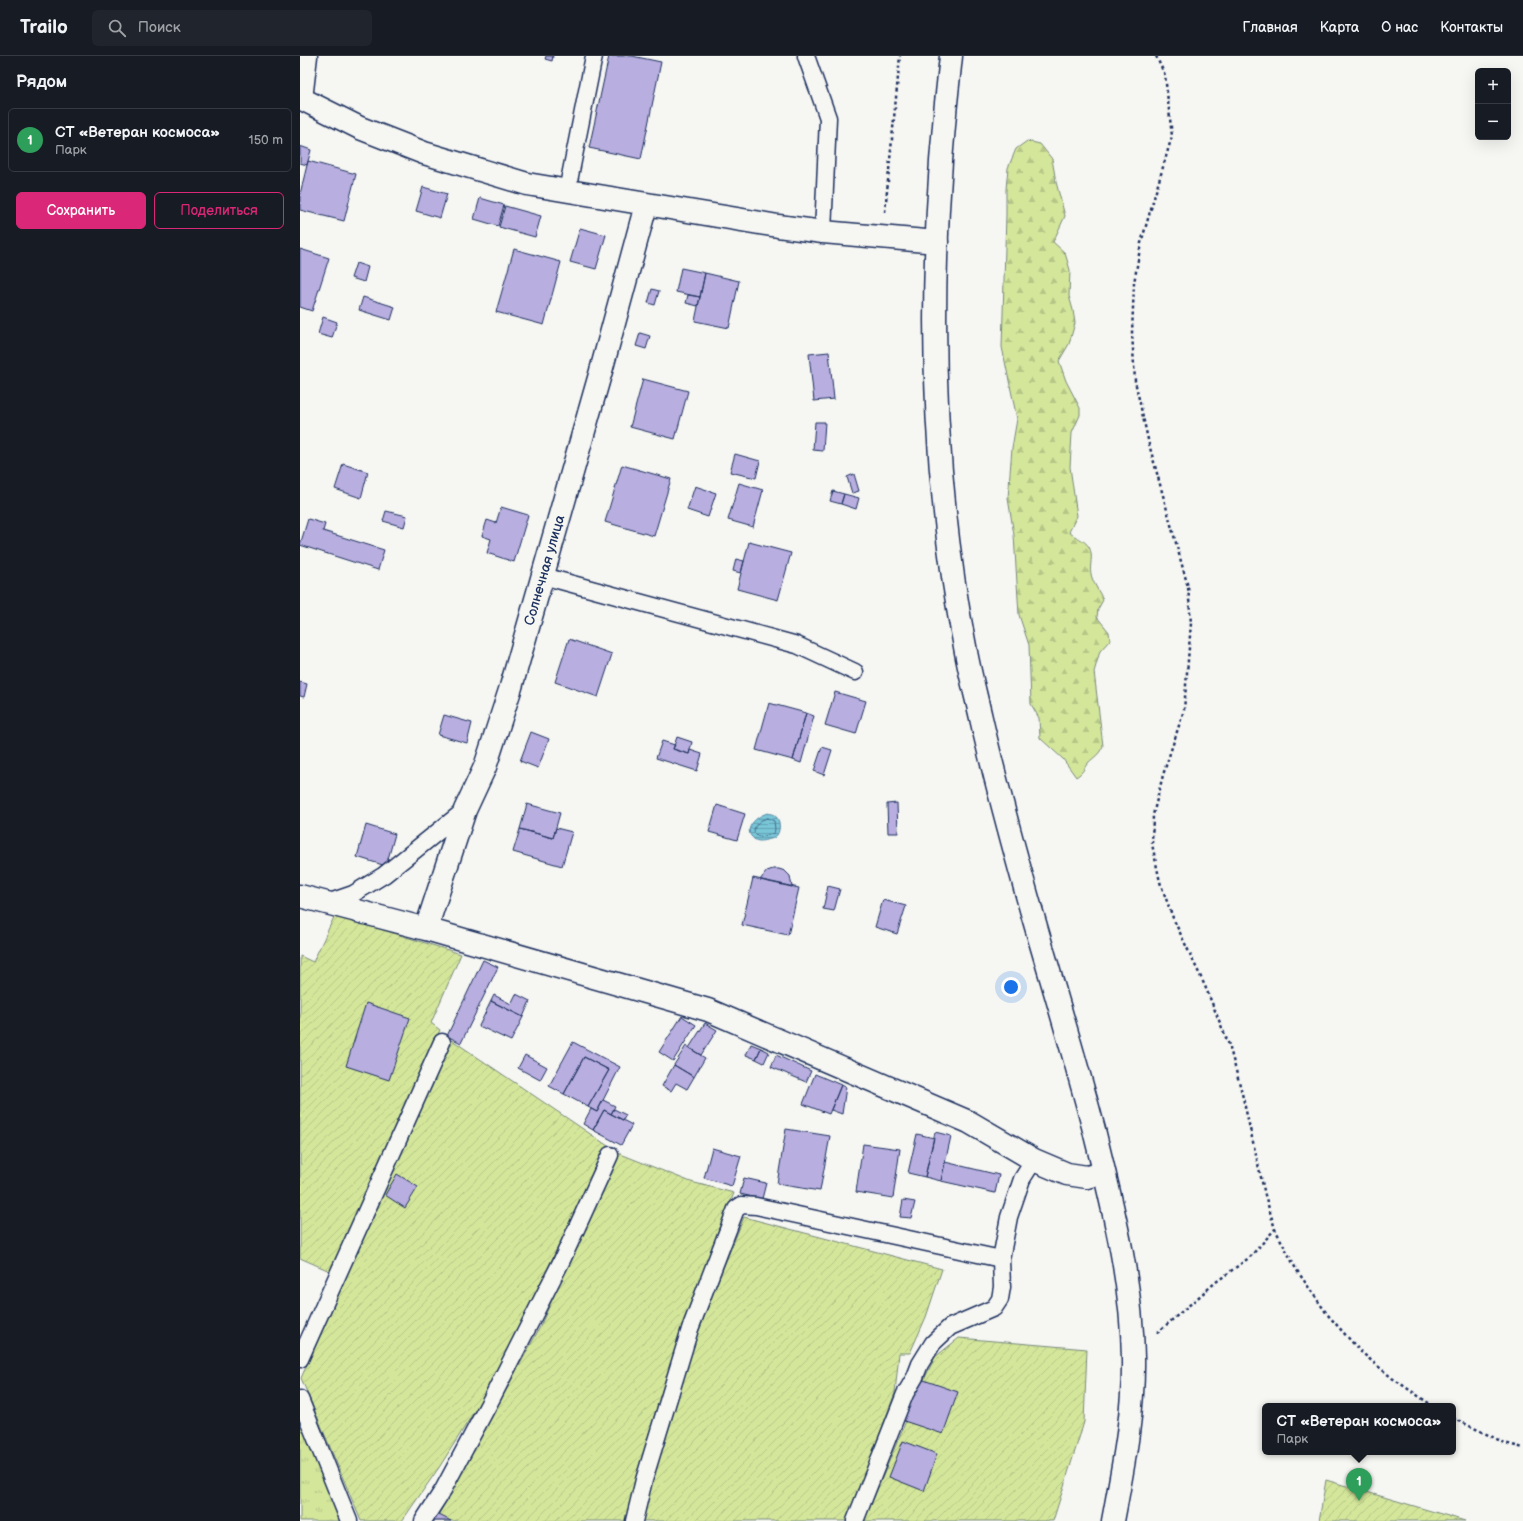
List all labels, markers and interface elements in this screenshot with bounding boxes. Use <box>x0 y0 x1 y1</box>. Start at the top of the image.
search box <box>92 10 372 46</box>
text: Trailo <box>20 16 68 39</box>
icon: search <box>106 17 128 39</box>
text: Поиск <box>138 18 181 37</box>
text: Главная <box>1243 19 1298 36</box>
text: Карта <box>1320 19 1359 36</box>
text: О нас <box>1381 19 1418 36</box>
text: Контакты <box>1440 19 1503 36</box>
map controls <box>1475 68 1511 140</box>
button: + <box>1475 68 1511 104</box>
text: Рядом <box>16 72 67 92</box>
button: − <box>1475 104 1511 140</box>
text: СТ «Ветеран космоса» <box>55 123 220 142</box>
text: 1 <box>27 132 33 148</box>
text: 150 m <box>249 132 283 148</box>
text: Парк <box>55 142 87 158</box>
button: Сохранить <box>16 192 146 229</box>
button: Поделиться <box>154 192 284 229</box>
street label: Солнечная улица <box>521 512 569 627</box>
your location <box>1001 977 1021 997</box>
popup <box>1262 1403 1456 1455</box>
text: СТ «Ветеран космоса» <box>1277 1412 1442 1431</box>
text: Парк <box>1277 1431 1308 1447</box>
pin: 1 <box>1346 1468 1372 1501</box>

